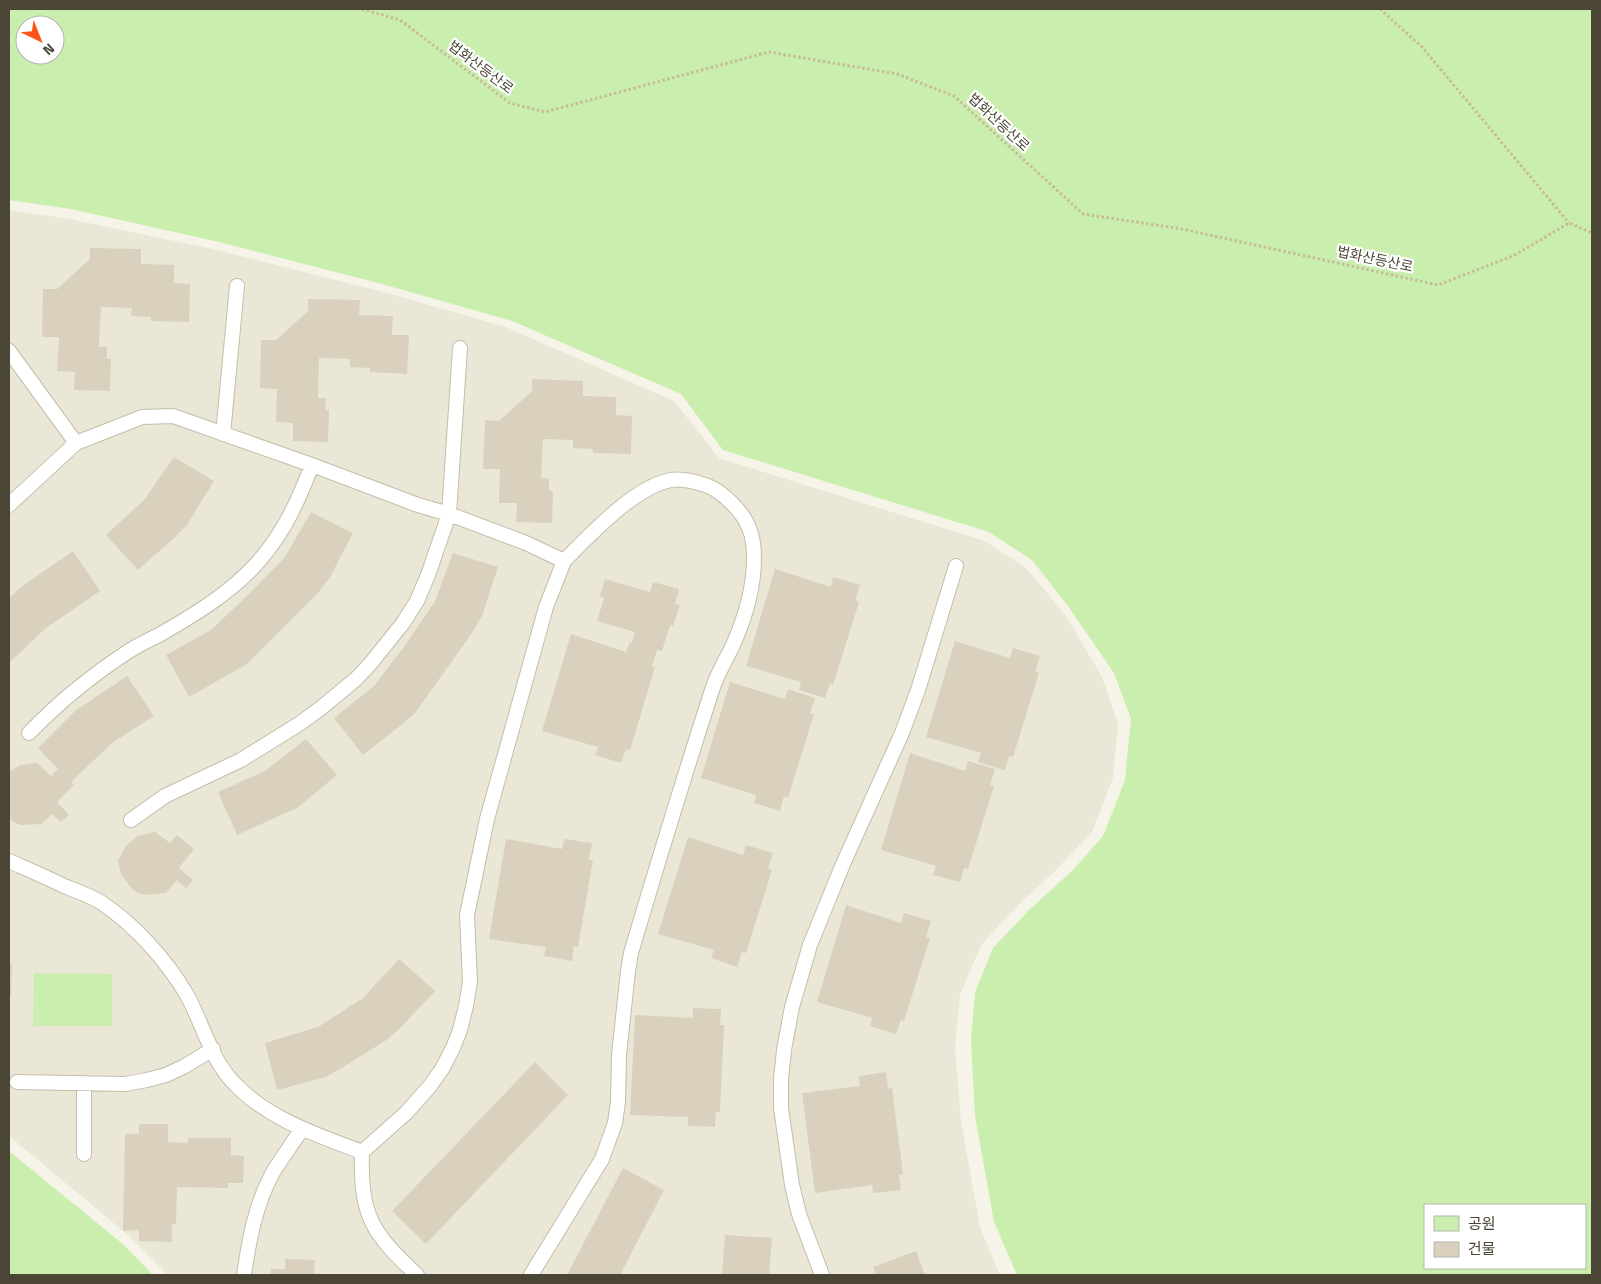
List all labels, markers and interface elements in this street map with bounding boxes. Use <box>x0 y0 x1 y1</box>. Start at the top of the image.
north arrow <box>15 15 65 65</box>
street label: 법화산등산로 <box>444 35 519 98</box>
text: N <box>38 39 60 61</box>
street label: 법화산등산로 <box>964 88 1035 156</box>
street label: 법화산등산로 <box>1335 240 1415 277</box>
legend <box>1424 1204 1586 1269</box>
text: 공원 <box>1468 1212 1496 1235</box>
text: 건물 <box>1468 1237 1496 1260</box>

